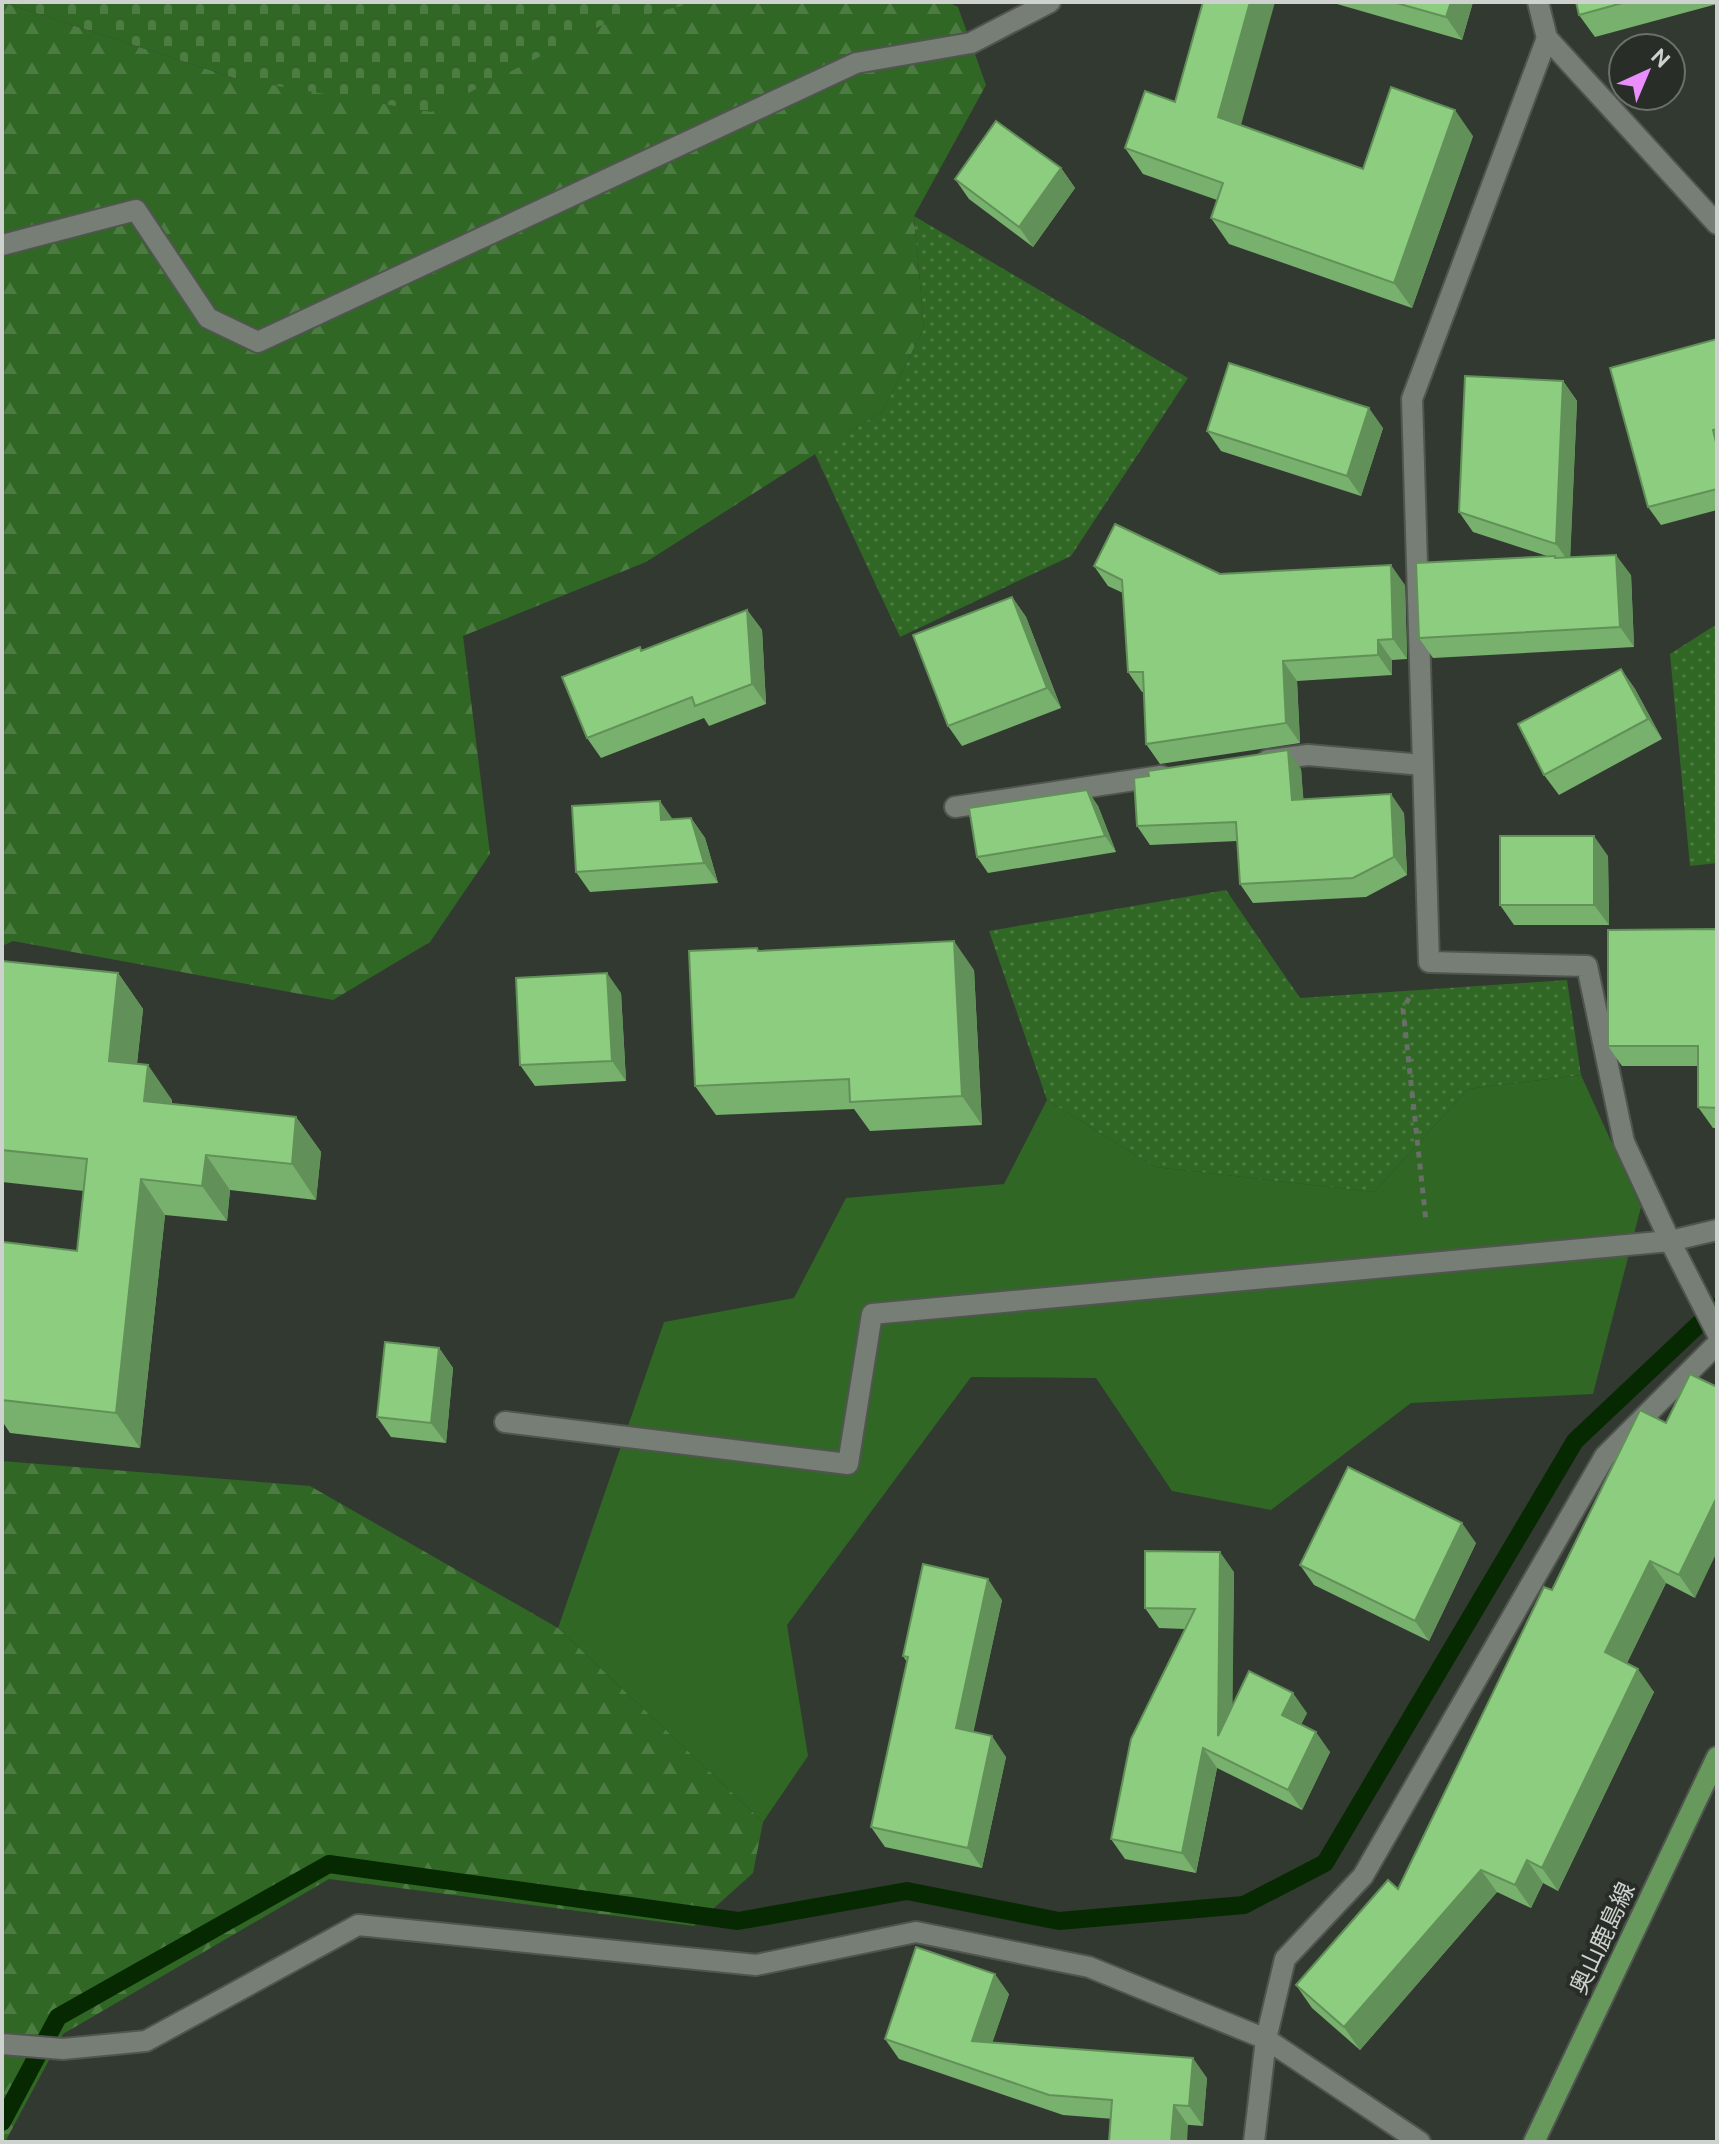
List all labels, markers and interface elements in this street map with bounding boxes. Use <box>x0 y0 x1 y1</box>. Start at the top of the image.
north arrow <box>1607 32 1687 112</box>
text: N <box>1647 43 1676 72</box>
street label: 奥山鹿島線 <box>1564 1878 1640 1998</box>

